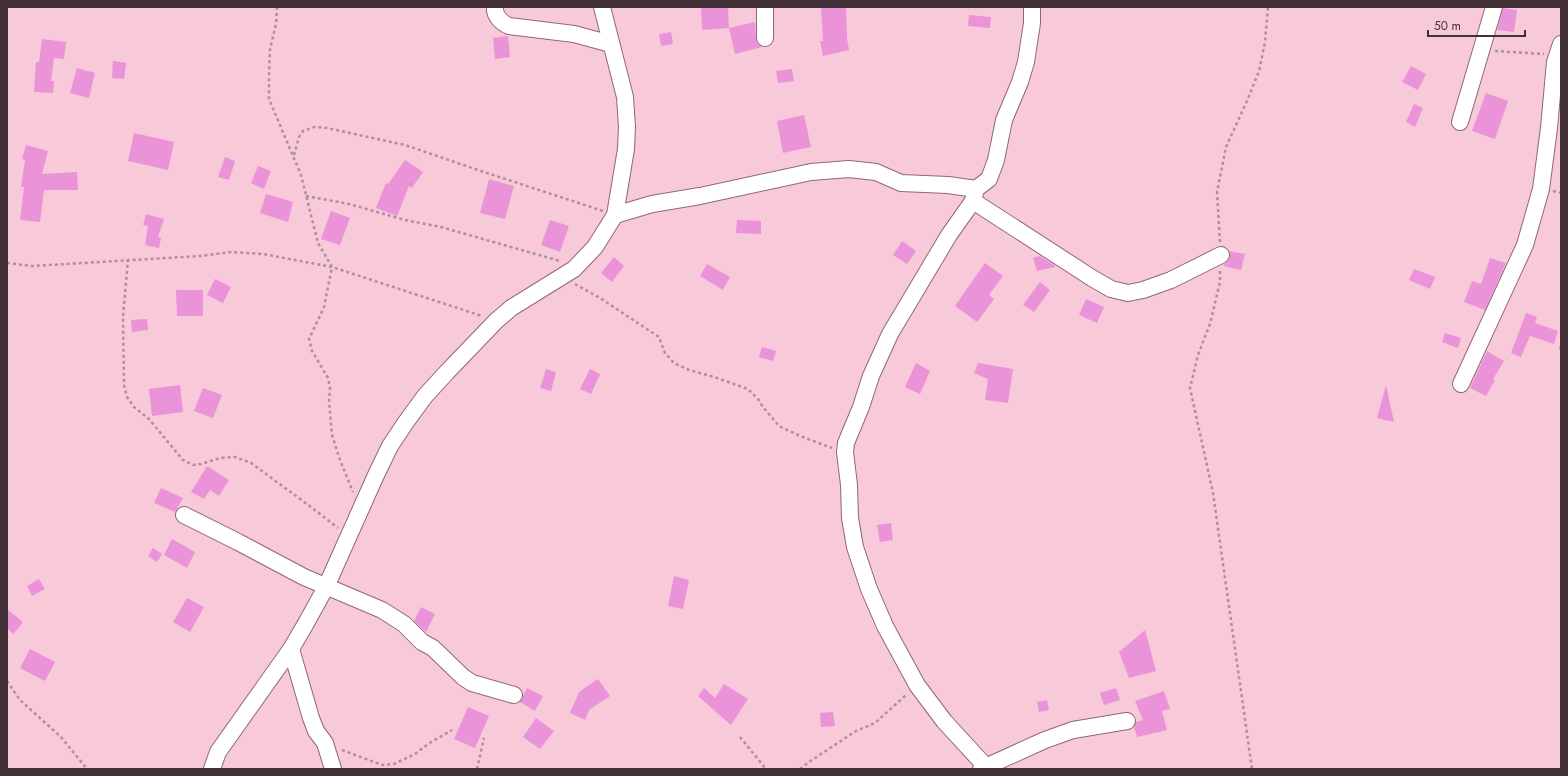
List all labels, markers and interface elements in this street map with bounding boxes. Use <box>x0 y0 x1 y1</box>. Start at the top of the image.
scale bar <box>1428 12 1525 38</box>
text: 50 m <box>1434 17 1461 35</box>

